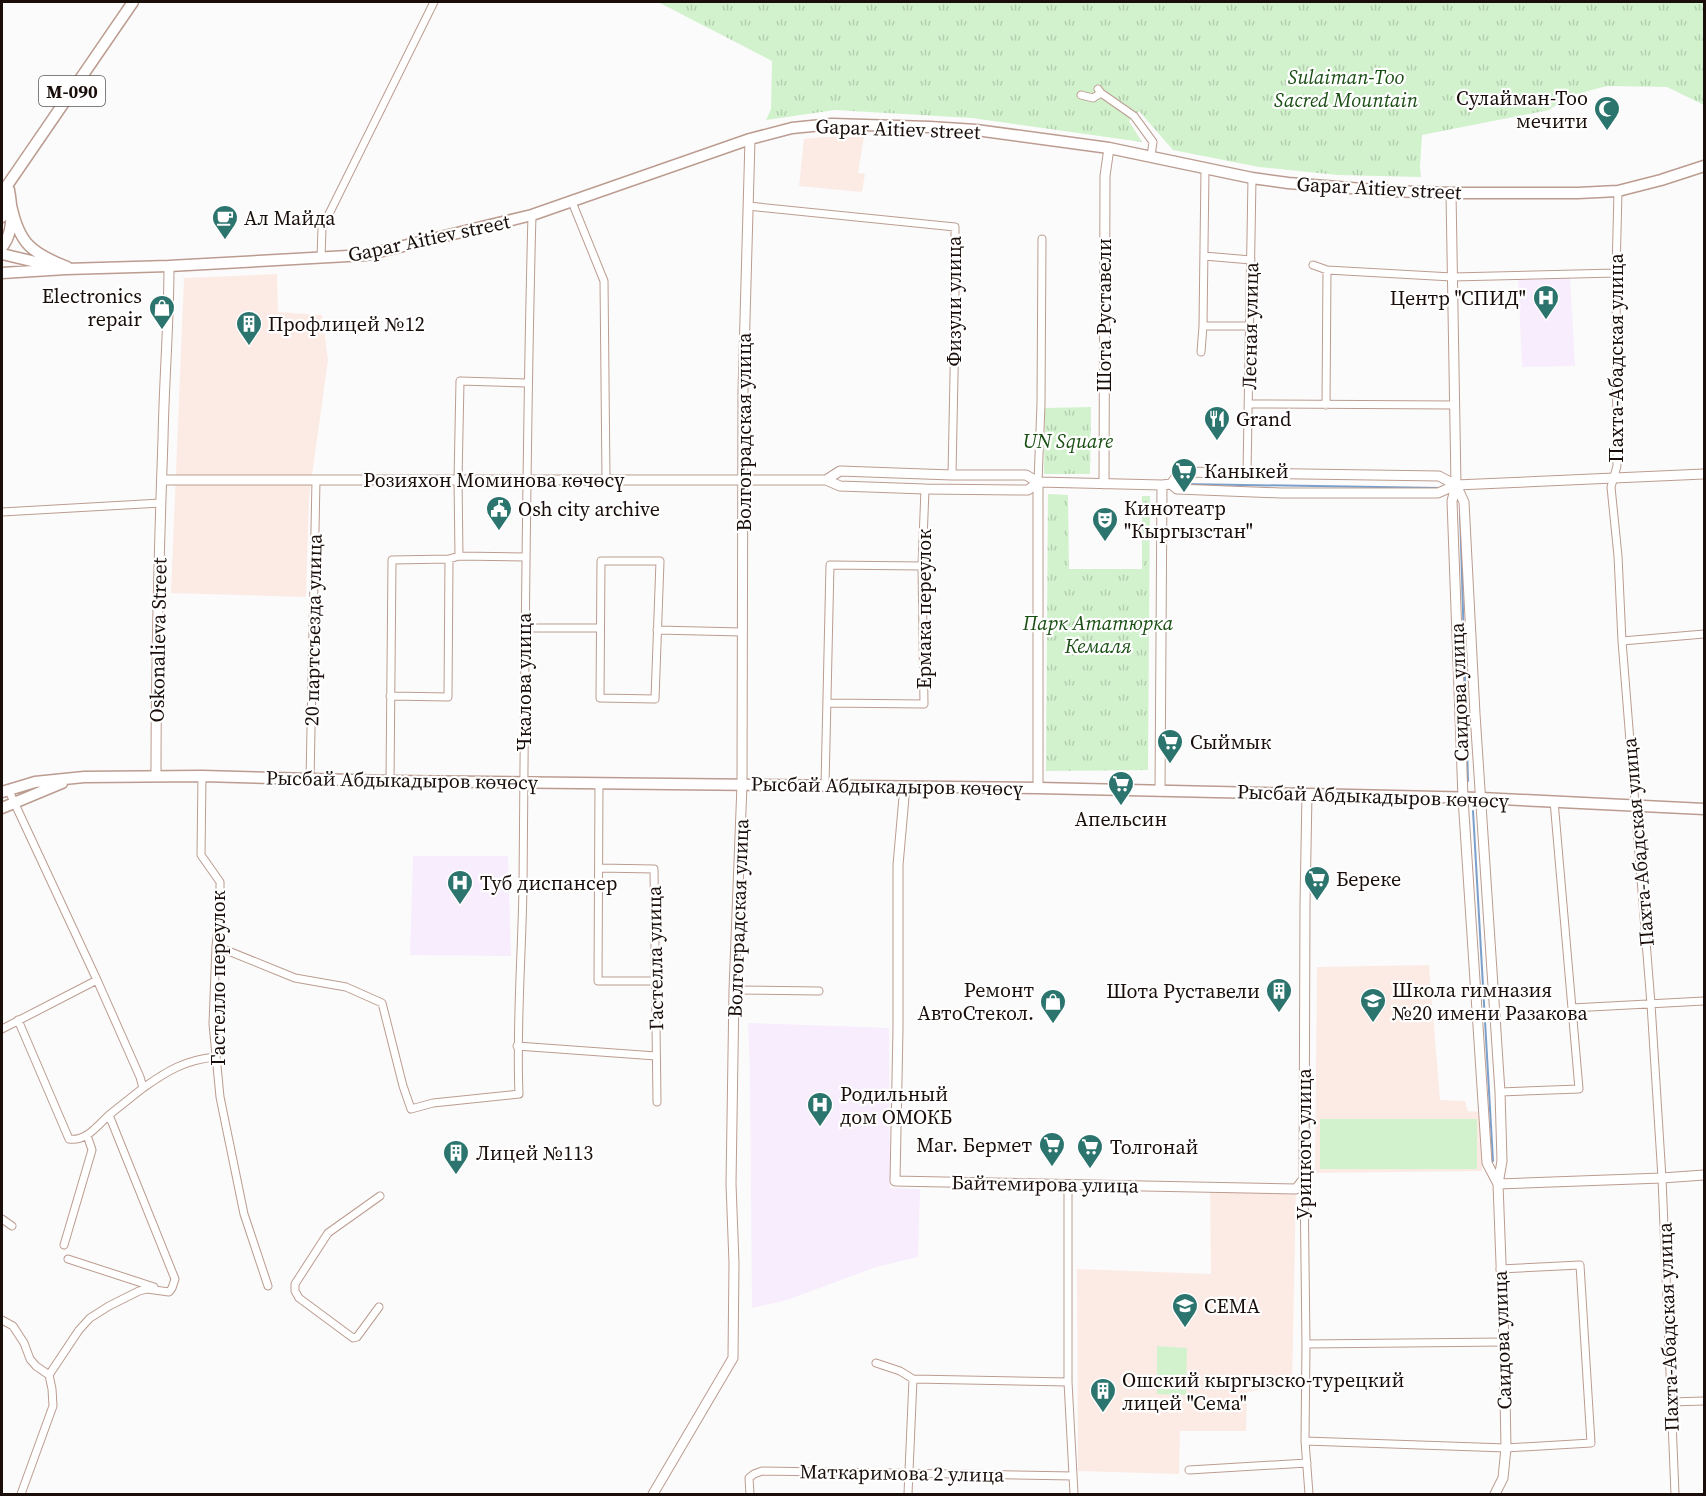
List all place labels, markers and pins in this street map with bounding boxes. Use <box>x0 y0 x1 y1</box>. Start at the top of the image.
place label: Сулайман-Тоо мечити <box>1456 84 1588 135</box>
mosque icon: Сулайман-Тоо мечити <box>1592 94 1622 132</box>
cafe icon: Ал Майда <box>210 203 240 241</box>
place label: Ал Майда <box>244 204 336 232</box>
place label: Electronics repair <box>42 282 143 333</box>
hospital icon: Центр "СПИД" <box>1531 283 1561 321</box>
place label: Центр "СПИД" <box>1390 284 1526 312</box>
shop icon: Electronics repair <box>147 293 177 331</box>
building icon: Профлицей №12 <box>234 309 264 347</box>
place label: Профлицей №12 <box>268 310 425 338</box>
restaurant icon: Grand <box>1202 404 1232 442</box>
place label: Grand <box>1236 405 1292 433</box>
supermarket icon: Каныкей <box>1169 456 1199 494</box>
place label: Каныкей <box>1204 457 1289 485</box>
public building icon: Osh city archive <box>484 494 514 532</box>
place label: Кинотеатр "Кыргызстан" <box>1124 494 1253 545</box>
place label: Osh city archive <box>518 495 660 523</box>
theatre icon: Кинотеатр "Кыргызстан" <box>1090 505 1120 543</box>
supermarket icon: Сыймык <box>1155 727 1185 765</box>
place label: Сыймык <box>1190 728 1271 756</box>
supermarket icon: Апельсин <box>1106 769 1136 807</box>
place label: Апельсин <box>1075 805 1167 833</box>
supermarket icon: Береке <box>1302 864 1332 902</box>
place label: Береке <box>1336 865 1401 893</box>
hospital icon: Туб диспансер <box>445 868 475 906</box>
place label: Туб диспансер <box>480 869 617 897</box>
place label: Ремонт АвтоСтекол. <box>918 976 1034 1027</box>
building icon: Шота Руставели <box>1264 976 1294 1014</box>
place label: Школа гимназия №20 имени Разакова <box>1392 976 1588 1027</box>
place label: Шота Руставели <box>1106 977 1260 1005</box>
school or university icon: Школа гимназия №20 имени Разакова <box>1358 986 1388 1024</box>
shop icon: Ремонт АвтоСтекол. <box>1038 987 1068 1025</box>
place label: Родильный дом ОМОКБ <box>840 1080 952 1131</box>
hospital icon: Родильный дом ОМОКБ <box>805 1090 835 1128</box>
supermarket icon: Маг. Бермет <box>1037 1130 1067 1168</box>
place label: Маг. Бермет <box>916 1131 1032 1159</box>
supermarket icon: Толгонай <box>1075 1132 1105 1170</box>
place label: Толгонай <box>1110 1133 1198 1161</box>
building icon: Лицей №113 <box>441 1138 471 1176</box>
place label: Лицей №113 <box>476 1139 593 1167</box>
school or university icon: СЕМА <box>1170 1291 1200 1329</box>
place label: СЕМА <box>1204 1292 1261 1320</box>
place label: Ошский кыргызско-турецкий лицей "Сема" <box>1122 1366 1404 1417</box>
building icon: Ошский кыргызско-турецкий лицей "Сема" <box>1088 1376 1118 1414</box>

